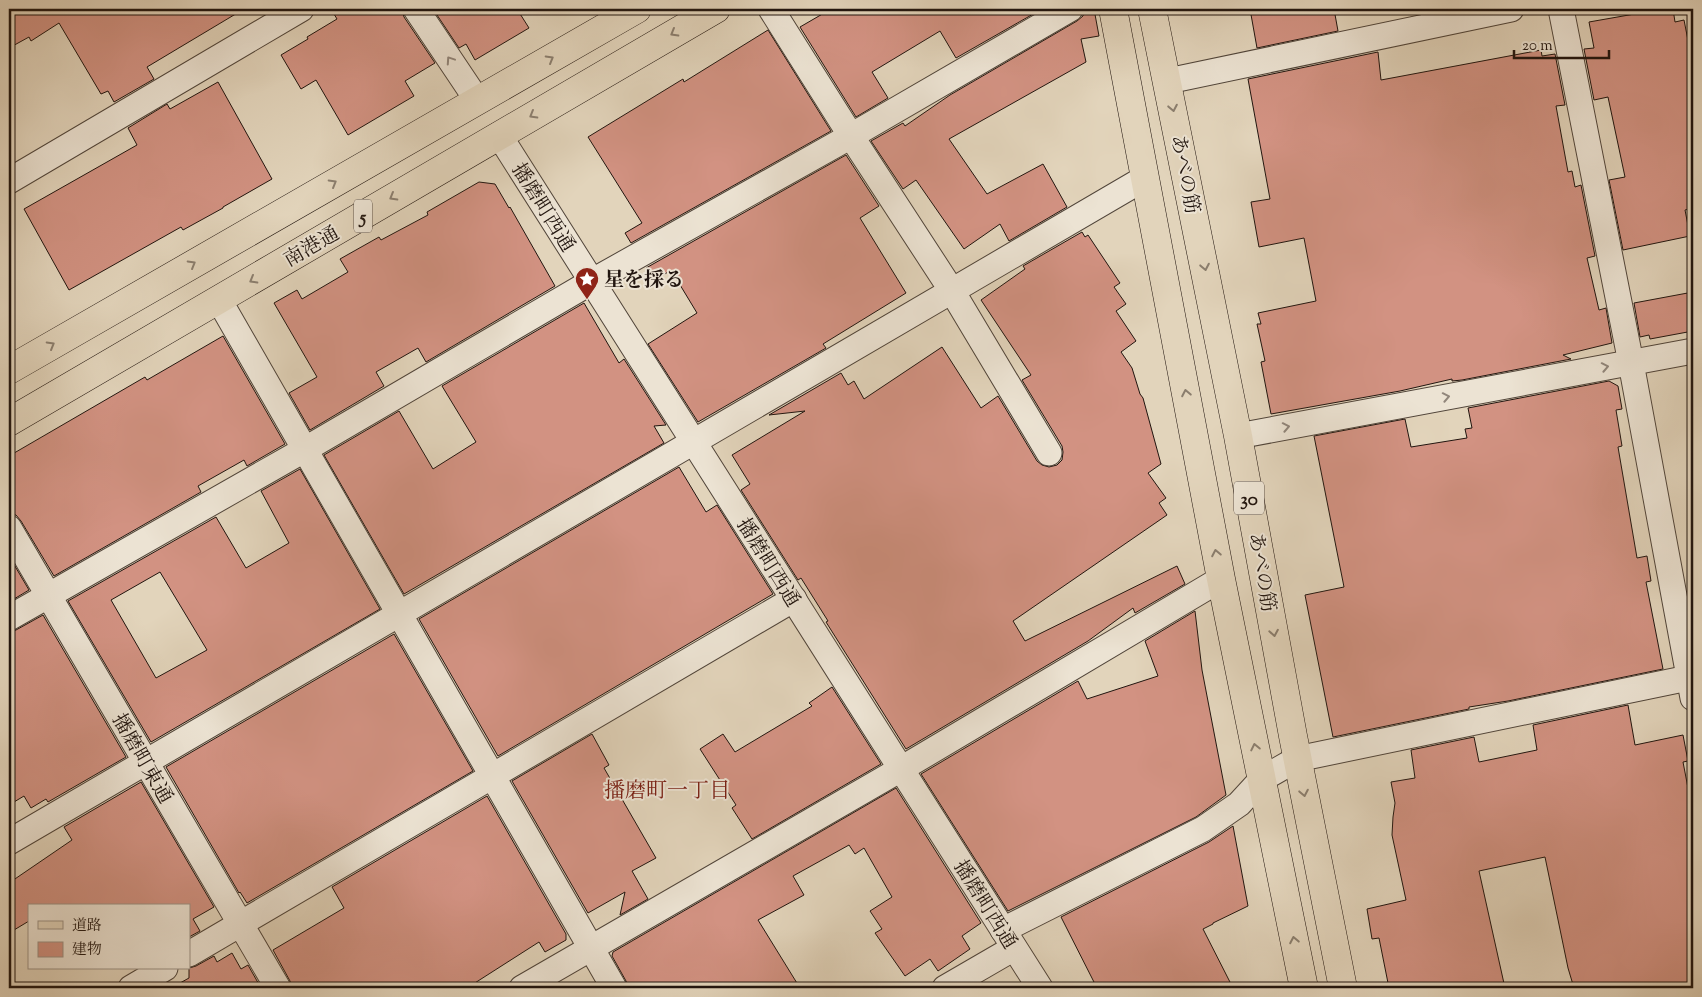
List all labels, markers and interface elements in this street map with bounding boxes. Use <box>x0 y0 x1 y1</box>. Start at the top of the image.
one-way arrow <box>670 27 679 37</box>
scale bar <box>1514 28 1610 60</box>
text: 20 m <box>1522 36 1553 57</box>
one-way arrow <box>544 55 553 65</box>
one-way arrow <box>447 56 456 65</box>
one-way arrow <box>1167 103 1178 112</box>
one-way arrow <box>530 108 539 118</box>
street label: あべの筋 <box>1162 132 1205 217</box>
street label: 播磨町西通 <box>503 158 581 258</box>
one-way arrow <box>327 179 336 189</box>
one-way arrow <box>390 191 399 201</box>
road number: 5 <box>354 200 372 232</box>
street label: 南港通 <box>279 221 345 276</box>
one-way arrow <box>186 260 195 270</box>
one-way arrow <box>1199 263 1209 272</box>
place icon: 星を採る <box>574 266 600 300</box>
place label: 星を採る <box>604 267 684 296</box>
one-way arrow <box>250 273 259 283</box>
one-way arrow <box>46 342 55 352</box>
one-way arrow <box>1601 363 1610 373</box>
one-way arrow <box>1182 389 1192 398</box>
one-way arrow <box>1441 393 1450 403</box>
one-way arrow <box>1282 422 1290 433</box>
road number: 30 <box>1234 482 1264 514</box>
street label: 播磨町西通 <box>728 513 806 613</box>
street label: あべの筋 <box>1239 531 1282 614</box>
one-way arrow <box>1212 549 1222 558</box>
one-way arrow <box>1269 629 1279 638</box>
street label: 播磨町東通 <box>103 709 178 810</box>
one-way arrow <box>1251 742 1261 751</box>
district label: 播磨町一丁目 <box>604 777 730 807</box>
one-way arrow <box>1299 788 1309 797</box>
street label: 播磨町西通 <box>945 855 1023 955</box>
legend <box>28 904 190 970</box>
text: 道路 <box>72 916 102 937</box>
one-way arrow <box>1290 936 1300 945</box>
text: 建物 <box>72 940 102 961</box>

